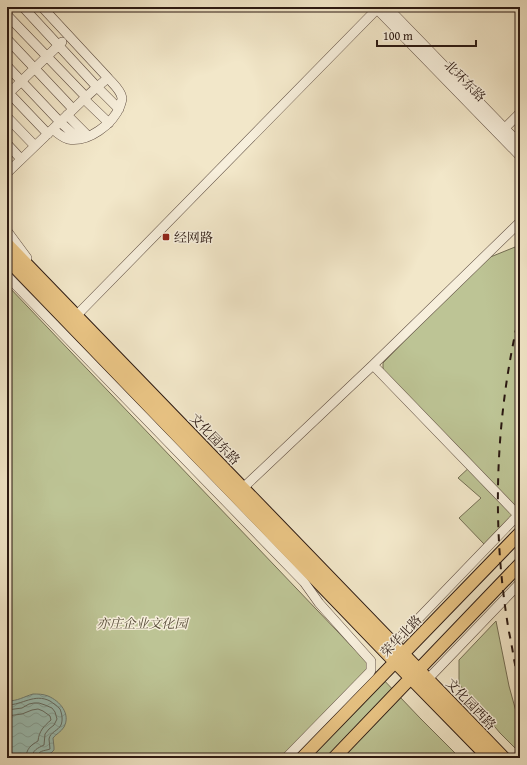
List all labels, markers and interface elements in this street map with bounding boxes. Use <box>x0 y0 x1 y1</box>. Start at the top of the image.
scale bar <box>377 22 476 48</box>
text: 100 m <box>383 27 413 44</box>
street label: 北环东路 <box>440 56 490 106</box>
place label: 经网路 <box>174 228 213 247</box>
marker: 经网路 <box>161 232 171 242</box>
street label: 文化园东路 <box>186 409 244 469</box>
street label: 荣华北路 <box>376 611 426 661</box>
park label: 亦庄企业文化园 <box>96 614 189 633</box>
street label: 文化园西路 <box>442 674 500 734</box>

